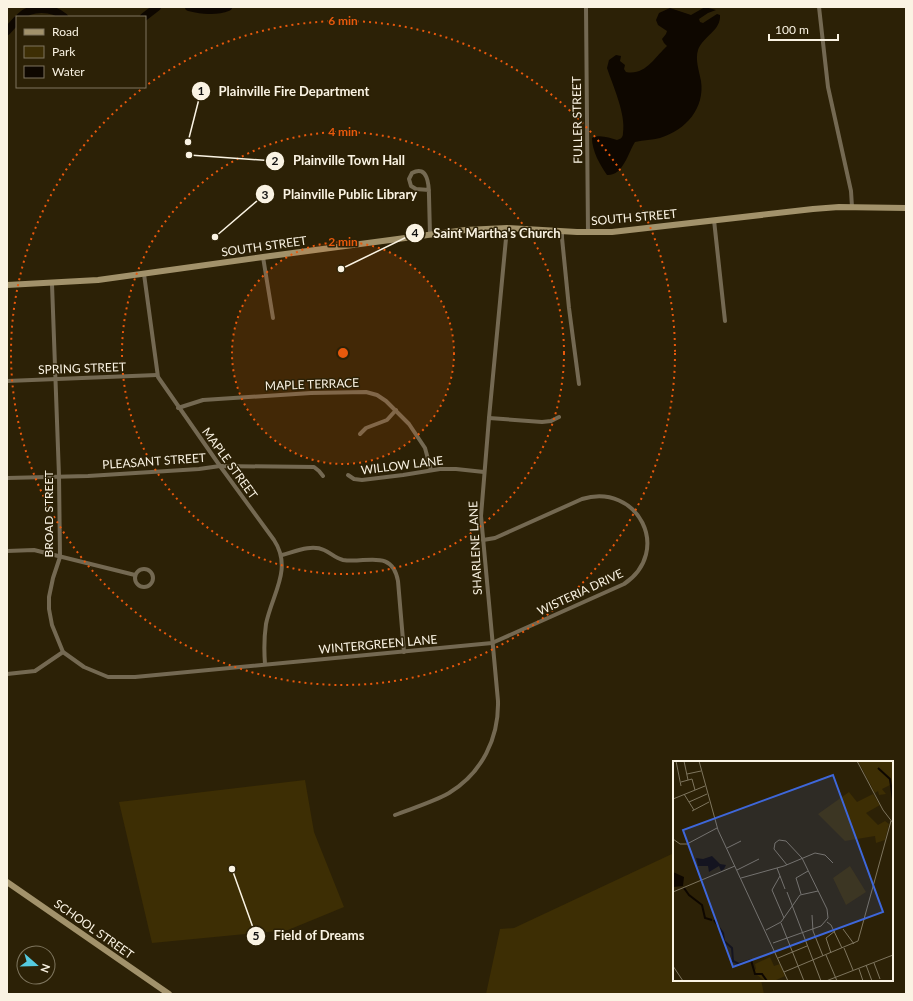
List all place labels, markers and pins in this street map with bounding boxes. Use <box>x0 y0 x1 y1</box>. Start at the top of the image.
callout: Plainville Fire Department <box>191 79 378 104</box>
callout: Plainville Town Hall <box>265 148 414 173</box>
callout: Plainville Public Library <box>255 182 426 207</box>
callout: Saint Martha's Church <box>405 221 568 246</box>
centre of rings <box>336 346 350 360</box>
callout: Field of Dreams <box>246 923 373 948</box>

